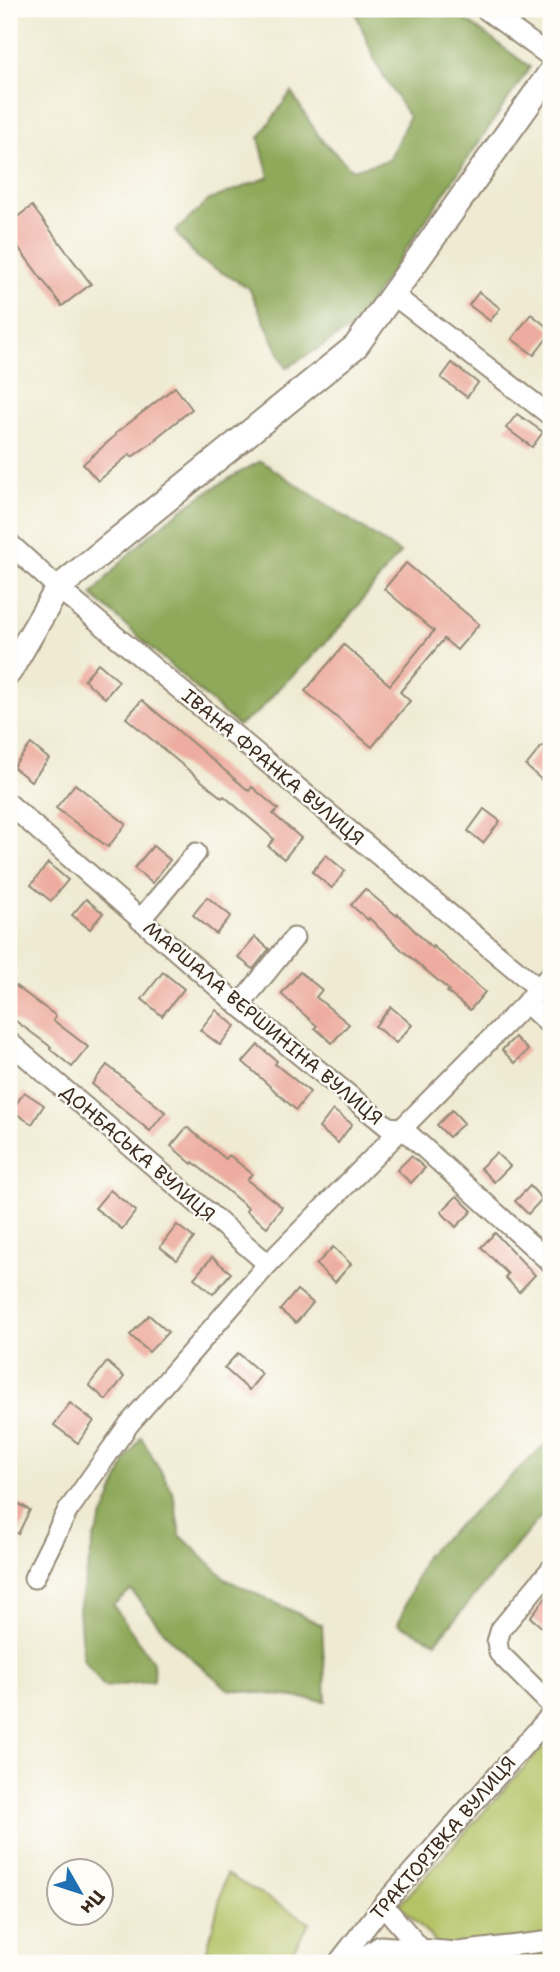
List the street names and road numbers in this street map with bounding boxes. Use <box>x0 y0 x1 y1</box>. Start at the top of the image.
street label: ІВАНА ФРАНКА ВУЛИЦЯ <box>177 683 369 851</box>
street label: МАРШАЛА ВЕРШИНІНА ВУЛИЦЯ <box>138 915 388 1131</box>
street label: ДОНБАСЬКА ВУЛИЦЯ <box>56 1079 220 1227</box>
street label: ТРАКТОРІВКА ВУЛИЦЯ <box>365 1751 521 1925</box>

